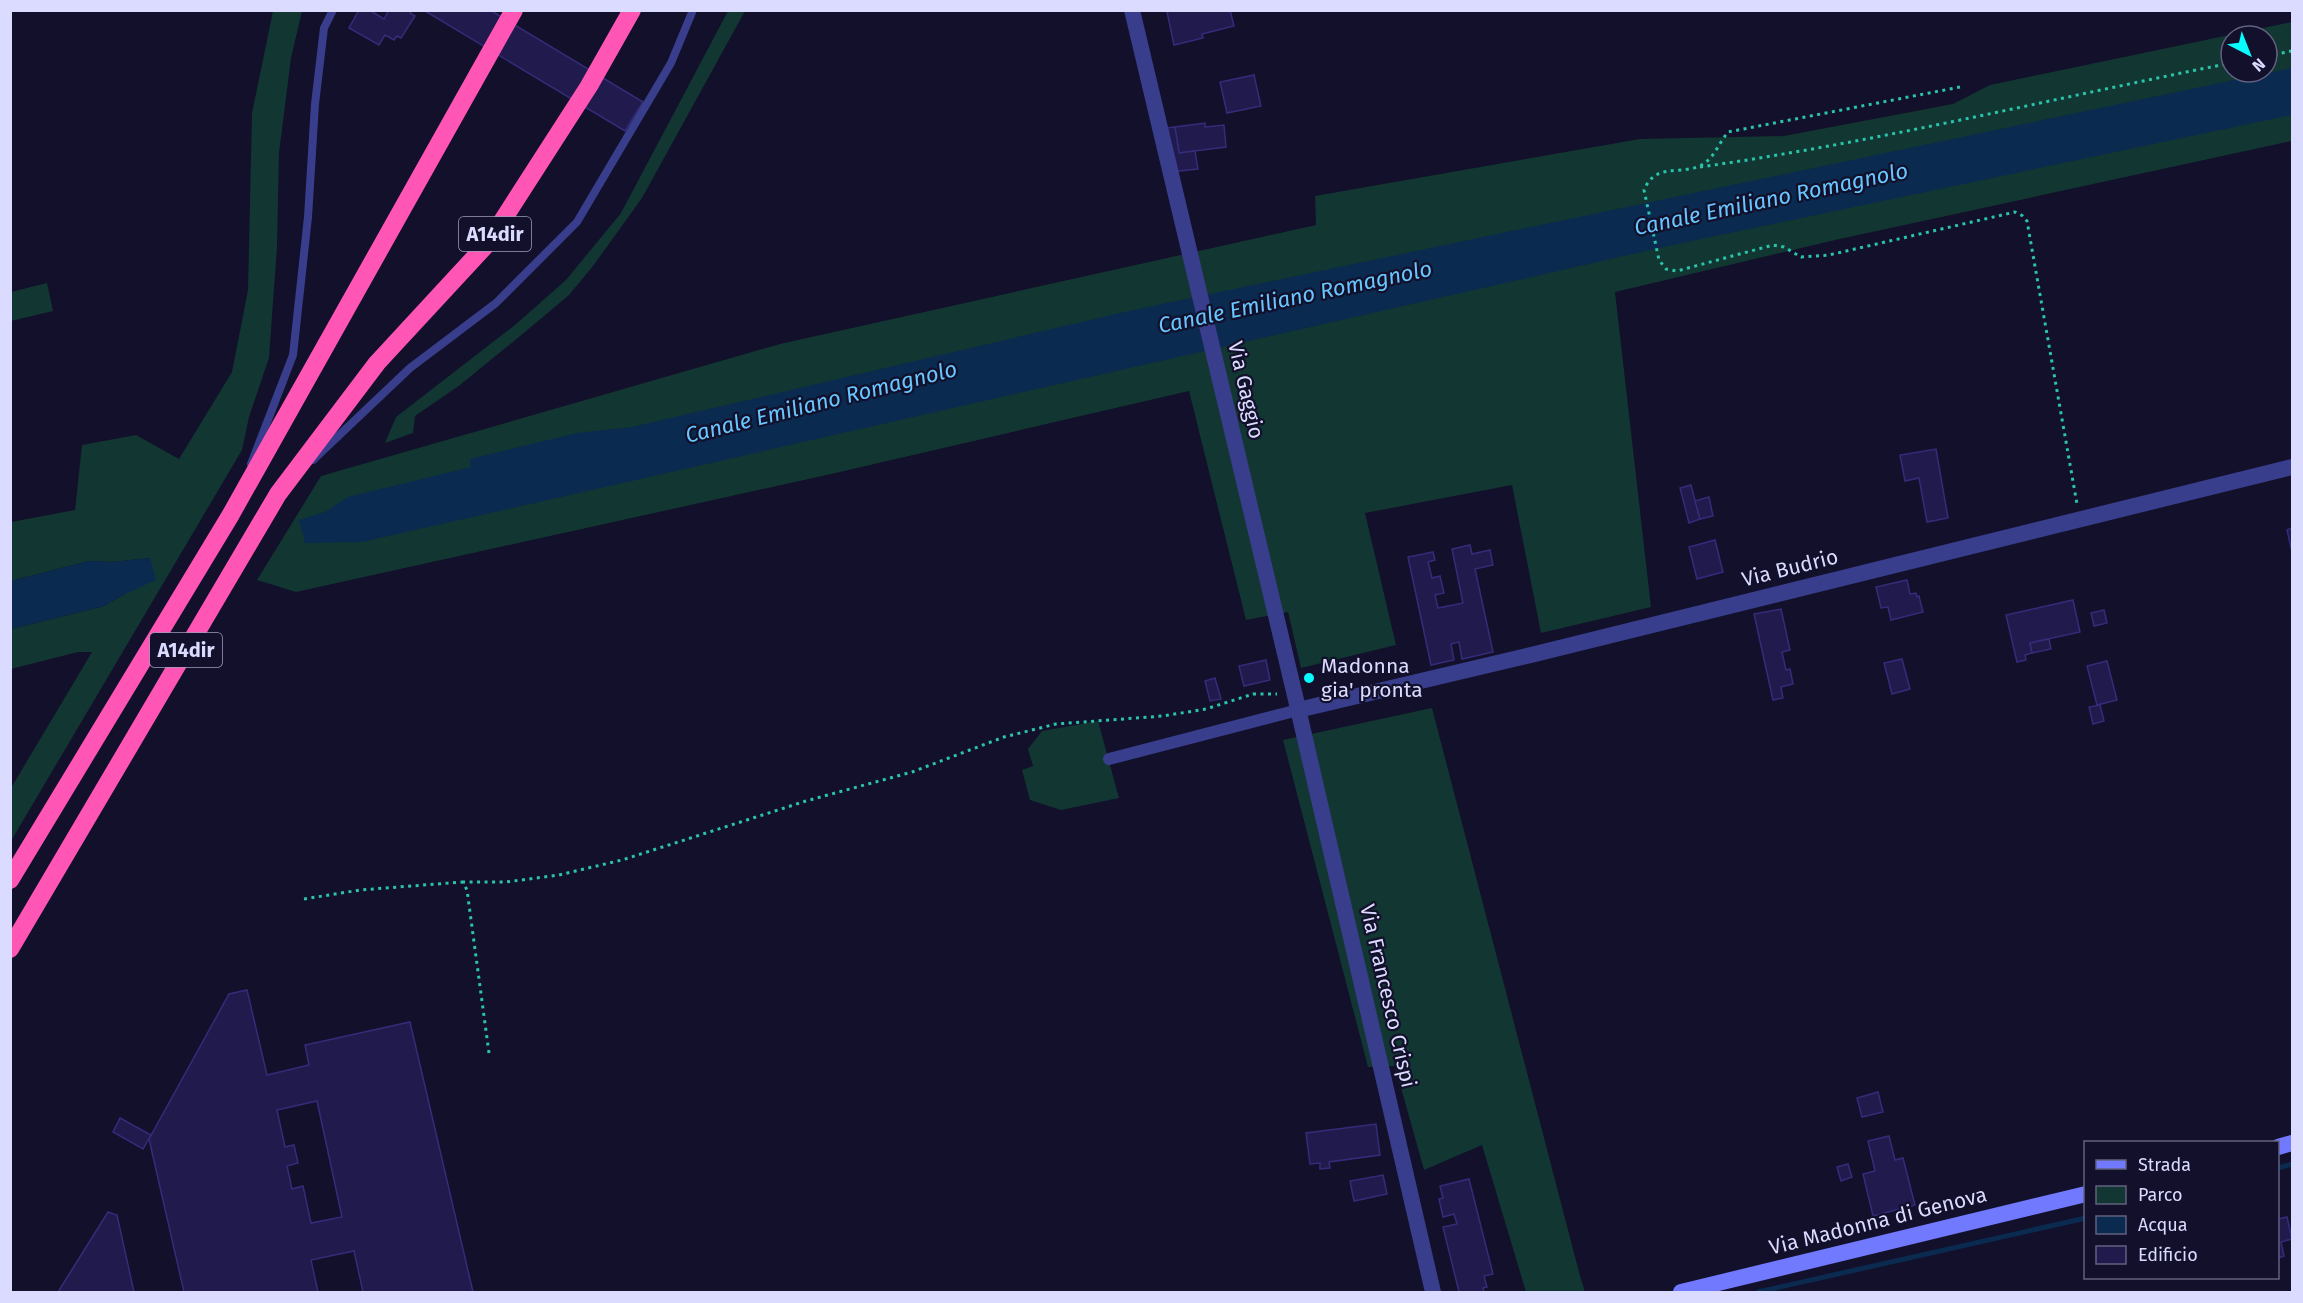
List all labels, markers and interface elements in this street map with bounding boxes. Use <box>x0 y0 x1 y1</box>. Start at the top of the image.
north arrow <box>2219 24 2279 84</box>
text: N <box>2248 54 2269 75</box>
water label: Canale Emiliano Romagnolo <box>1632 157 1910 241</box>
road number: A14dir <box>459 217 531 251</box>
water label: Canale Emiliano Romagnolo <box>1156 255 1434 339</box>
street label: Via Gaggio <box>1222 339 1270 441</box>
water label: Canale Emiliano Romagnolo <box>682 355 960 449</box>
street label: Via Budrio <box>1739 543 1841 593</box>
road number: A14dir <box>150 633 222 667</box>
place label: Madonna gia' pronta <box>1321 653 1423 703</box>
marker: Madonna gia' pronta <box>1302 671 1316 685</box>
street label: Via Francesco Crispi <box>1354 902 1422 1090</box>
legend <box>2084 1141 2279 1279</box>
text: Strada <box>2138 1154 2191 1176</box>
street label: Via Madonna di Genova <box>1766 1181 1990 1261</box>
text: Parco <box>2138 1184 2182 1206</box>
text: Acqua <box>2138 1214 2188 1236</box>
text: Edificio <box>2138 1244 2198 1266</box>

